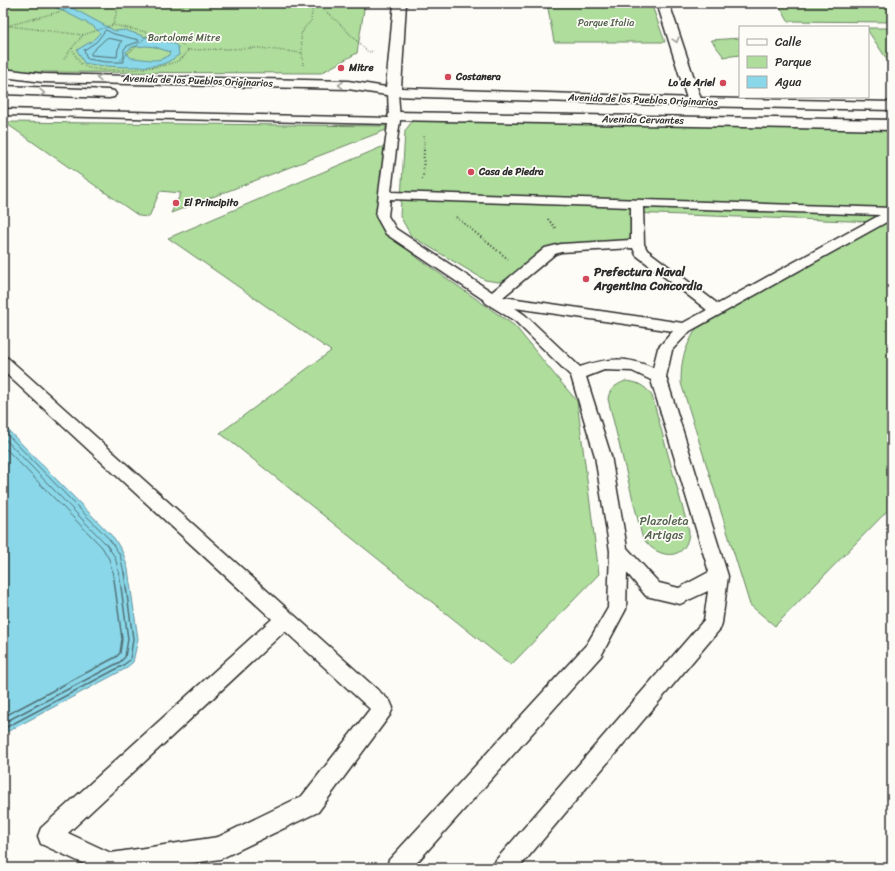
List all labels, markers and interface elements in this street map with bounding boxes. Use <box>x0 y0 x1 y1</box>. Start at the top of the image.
park label: Parque Italia <box>578 14 634 32</box>
legend <box>739 26 869 98</box>
park label: Bartolomé Mitre <box>148 29 220 47</box>
text: Calle <box>775 31 802 53</box>
one-way arrow <box>671 36 680 43</box>
text: Parque <box>775 51 812 73</box>
place label: Mitre <box>348 59 374 77</box>
marker: Mitre <box>336 63 346 73</box>
place label: Costanera <box>455 68 501 86</box>
street label: Avenida de los Pueblos Originarios <box>122 69 274 93</box>
text: Agua <box>774 71 802 93</box>
marker: Costanera <box>443 72 453 82</box>
one-way arrow <box>96 74 102 83</box>
place label: Lo de Ariel <box>668 74 716 92</box>
marker: Lo de Ariel <box>718 78 728 88</box>
one-way arrow <box>338 81 344 89</box>
one-way arrow <box>39 88 45 97</box>
street label: Avenida de los Pueblos Originarios <box>567 88 719 112</box>
street label: Avenida Cervantes <box>601 110 684 130</box>
place label: Casa de Piedra <box>478 163 545 181</box>
marker: Casa de Piedra <box>466 167 476 177</box>
place label: El Principito <box>184 194 239 212</box>
marker: El Principito <box>171 198 181 208</box>
place label: Prefectura Naval Argentina Concordia <box>593 261 702 297</box>
marker: Prefectura Naval Argentina Concordia <box>581 274 591 284</box>
park label: Plazoleta Artigas <box>640 510 689 546</box>

